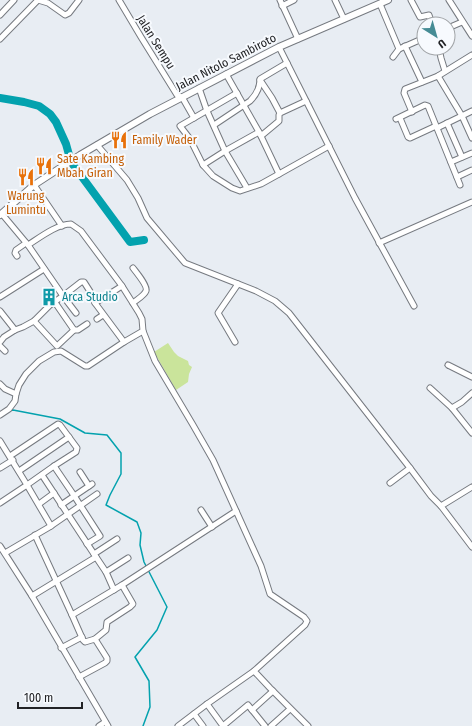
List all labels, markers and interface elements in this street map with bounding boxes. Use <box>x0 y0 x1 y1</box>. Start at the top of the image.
street label: Jalan Sempu <box>134 12 178 72</box>
north arrow <box>416 16 456 56</box>
street label: Jalan Nitolo Sambiroto <box>174 31 278 93</box>
text: U <box>435 36 448 51</box>
restaurant icon: Family Wader <box>109 130 129 150</box>
place label: Family Wader <box>132 133 198 147</box>
place label: Sate Kambing Mbah Giran <box>57 152 124 180</box>
restaurant icon: Sate Kambing Mbah Giran <box>34 156 54 176</box>
restaurant icon: Warung Lumintu <box>16 167 36 187</box>
place label: Warung Lumintu <box>6 189 46 217</box>
building icon: Arca Studio <box>39 287 59 307</box>
place label: Arca Studio <box>62 290 118 304</box>
scale bar <box>18 684 82 710</box>
text: 100 m <box>24 691 53 705</box>

